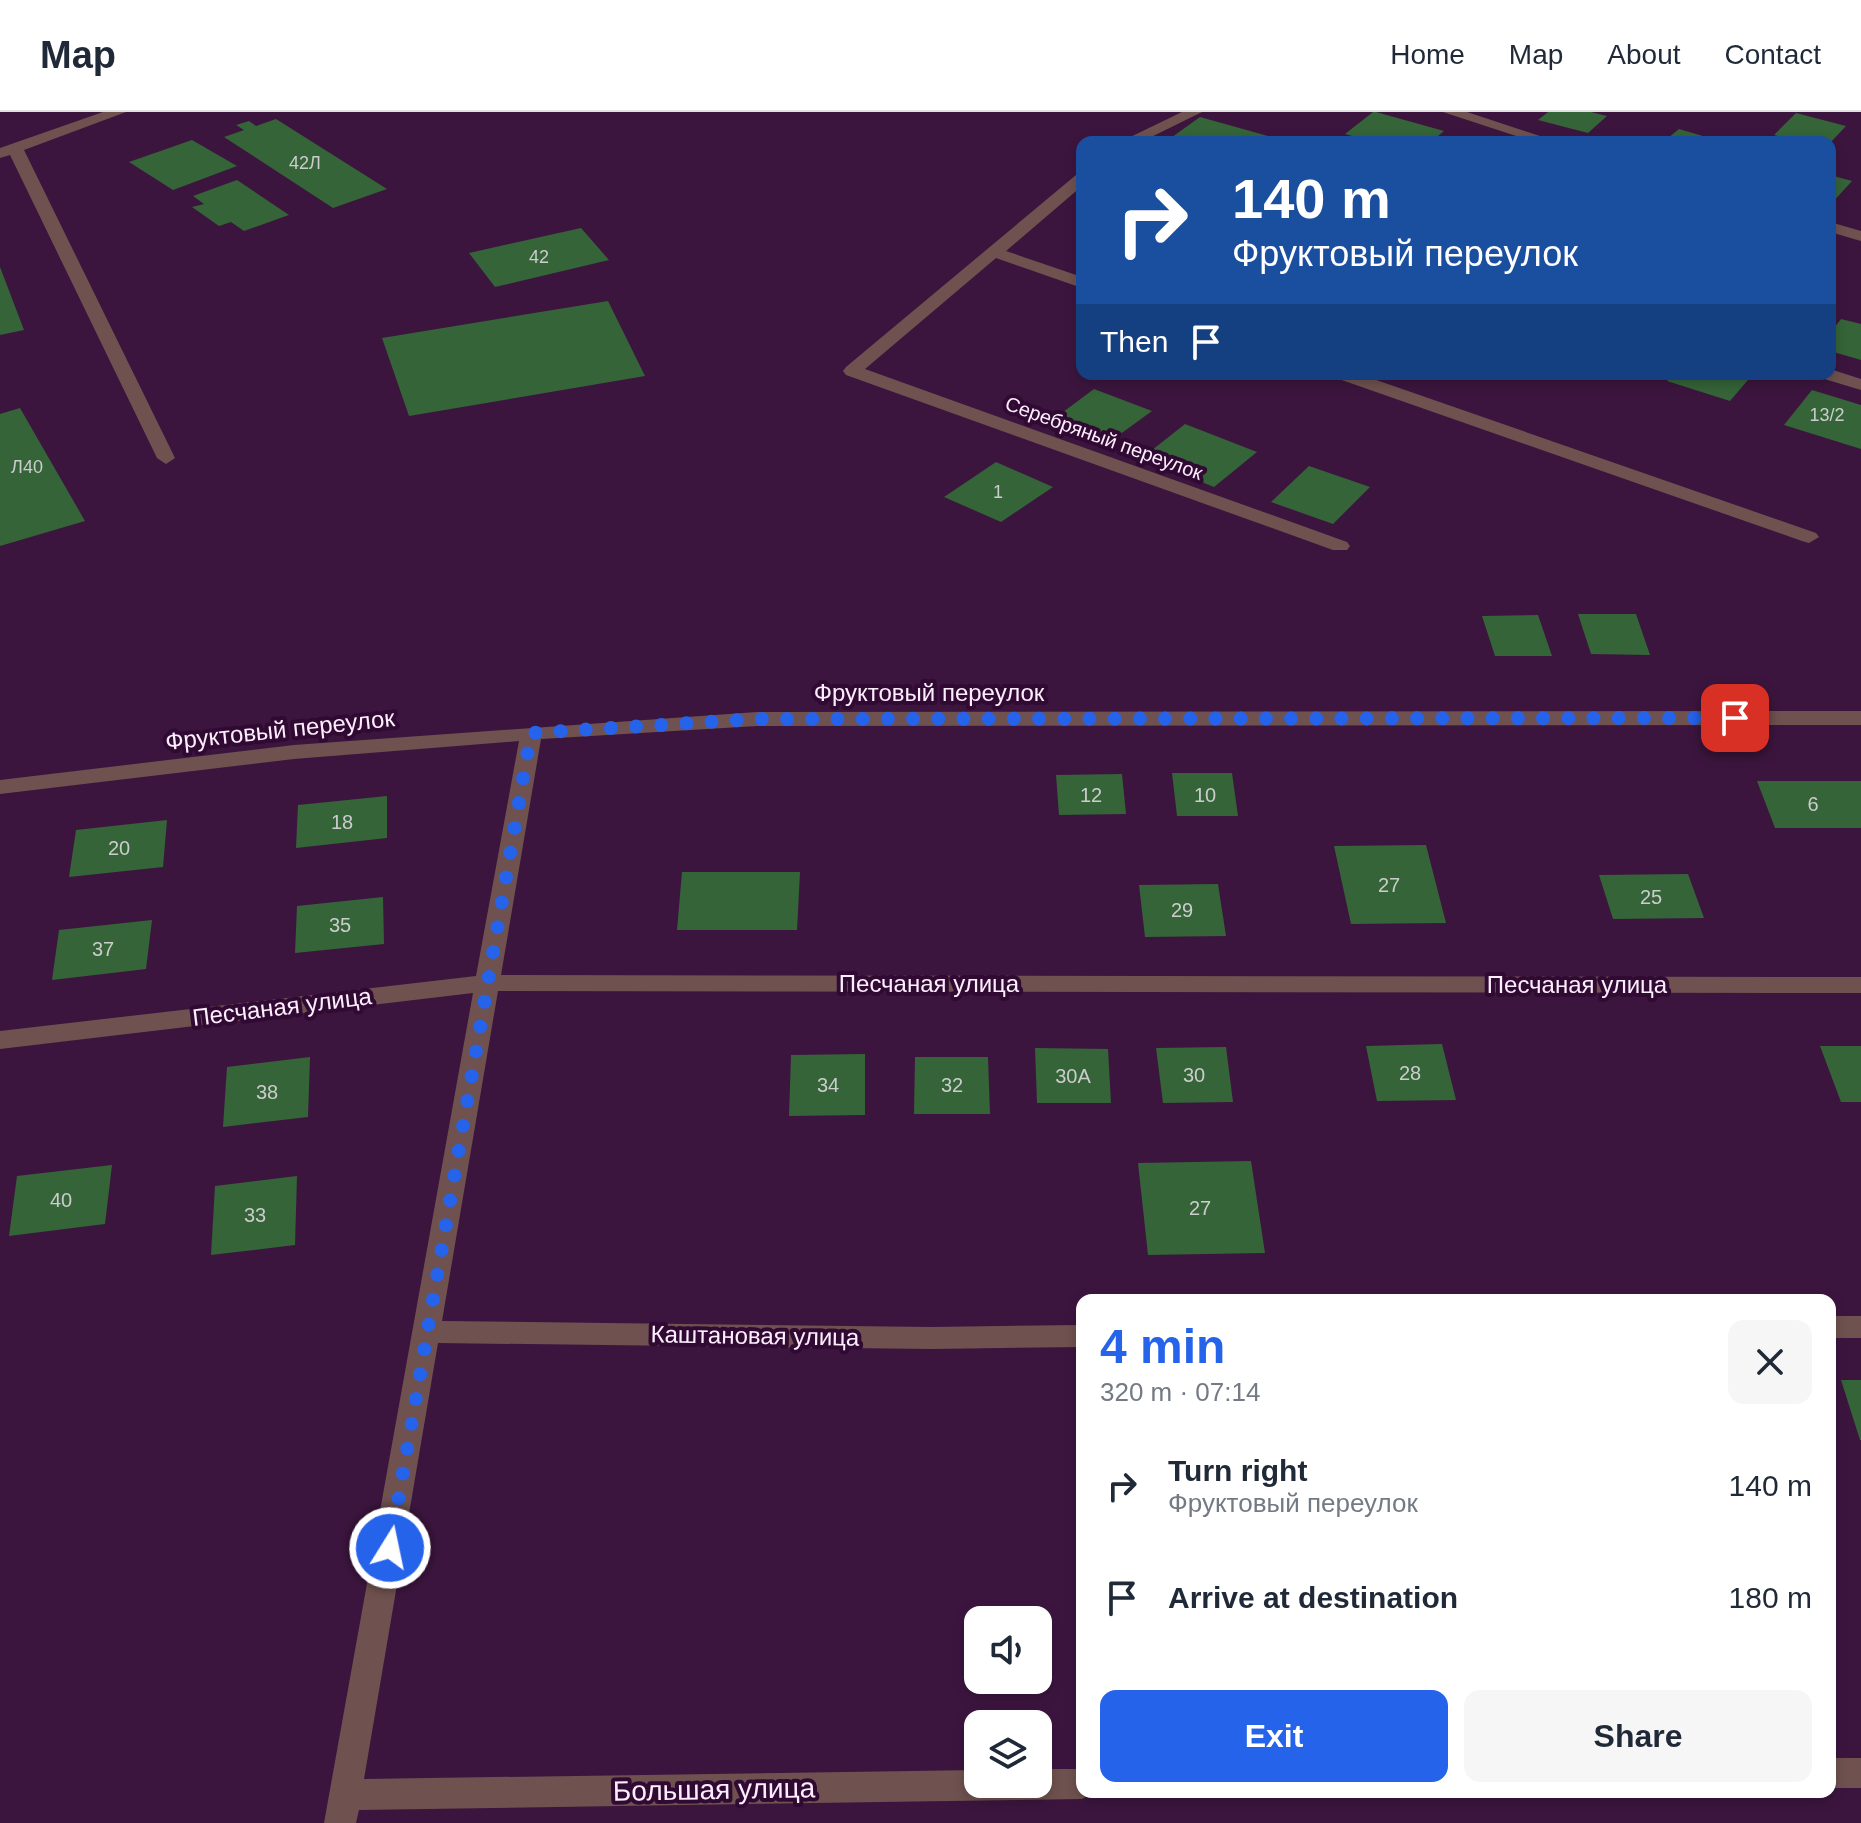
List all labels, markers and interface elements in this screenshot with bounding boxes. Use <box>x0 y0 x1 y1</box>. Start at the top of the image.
text: Map <box>40 34 116 76</box>
text: Home <box>1390 39 1465 70</box>
text: Map <box>1509 39 1563 70</box>
text: About <box>1607 39 1681 70</box>
text: Contact <box>1725 39 1821 70</box>
house number: 42Л <box>289 153 321 173</box>
text: 140 m <box>1232 167 1391 230</box>
icon: right <box>1100 168 1204 272</box>
text: Фруктовый переулок <box>1232 233 1578 274</box>
house number: 42 <box>529 247 549 267</box>
icon: arrive <box>1184 320 1228 364</box>
text: Then <box>1100 325 1168 358</box>
street label: Серебряный переулок <box>1002 392 1206 484</box>
house number: 13/2 <box>1809 405 1845 425</box>
house number: Л40 <box>11 457 43 477</box>
house number: 1 <box>993 482 1003 502</box>
street label: Фруктовый переулок <box>814 679 1045 706</box>
pin <box>1701 684 1769 752</box>
icon: arrive <box>1713 696 1757 740</box>
street label: Фруктовый переулок <box>164 704 397 755</box>
house number: 12 <box>1080 784 1102 806</box>
house number: 10 <box>1194 784 1216 806</box>
house number: 6 <box>1807 793 1819 815</box>
house number: 18 <box>331 811 353 833</box>
house number: 20 <box>108 837 130 859</box>
house number: 27 <box>1378 874 1400 896</box>
house number: 25 <box>1640 886 1662 908</box>
house number: 29 <box>1171 899 1193 921</box>
house number: 35 <box>329 914 351 936</box>
house number: 37 <box>92 938 114 960</box>
street label: Песчаная улица <box>839 970 1020 997</box>
street label: Песчаная улица <box>1487 971 1668 998</box>
street label: Песчаная улица <box>191 982 374 1031</box>
house number: 28 <box>1399 1062 1421 1084</box>
house number: 30 <box>1183 1064 1205 1086</box>
house number: 30А <box>1055 1065 1091 1087</box>
house number: 34 <box>817 1074 839 1096</box>
house number: 32 <box>941 1074 963 1096</box>
house number: 38 <box>256 1081 278 1103</box>
house number: 40 <box>50 1189 72 1211</box>
house number: 27 <box>1189 1197 1211 1219</box>
house number: 33 <box>244 1204 266 1226</box>
street label: Каштановая улица <box>650 1320 860 1351</box>
text: 4 min <box>1100 1320 1225 1373</box>
button: close <box>1728 1320 1812 1404</box>
text: 320 m · 07:14 <box>1100 1377 1260 1407</box>
text: Turn right <box>1168 1454 1307 1487</box>
icon: right <box>1100 1464 1144 1508</box>
text: 140 m <box>1729 1469 1812 1502</box>
text: Фруктовый переулок <box>1168 1488 1418 1518</box>
position arrow <box>348 1506 432 1590</box>
icon: arrive <box>1100 1576 1144 1620</box>
text: Arrive at destination <box>1168 1581 1458 1614</box>
text: 180 m <box>1729 1581 1812 1614</box>
map controls <box>964 1606 1052 1798</box>
button: sound <box>964 1606 1052 1694</box>
button: Exit <box>1100 1690 1448 1782</box>
button: Share <box>1464 1690 1812 1782</box>
button: layers <box>964 1710 1052 1798</box>
street label: Большая улица <box>613 1772 816 1807</box>

